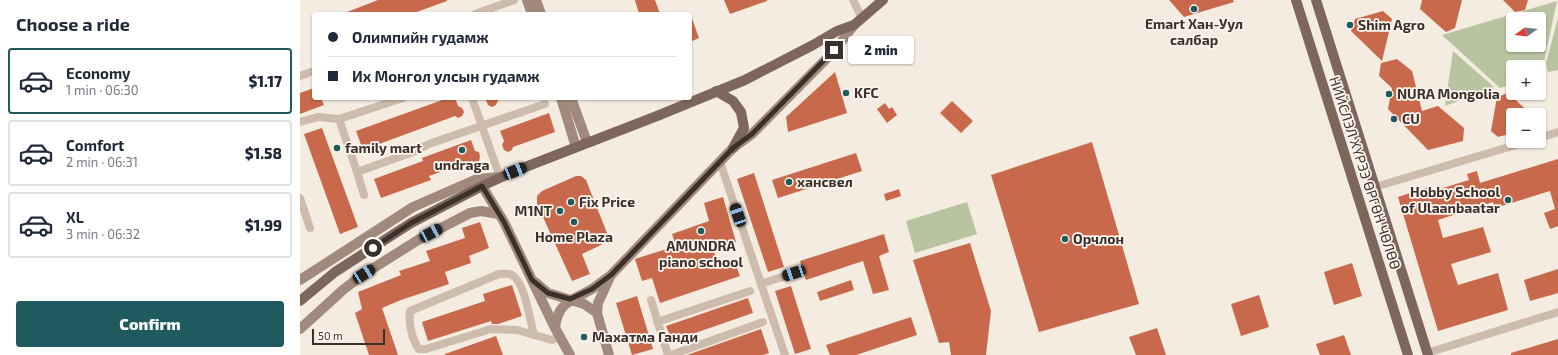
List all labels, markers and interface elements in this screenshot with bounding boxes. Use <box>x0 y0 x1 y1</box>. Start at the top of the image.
marker: Emart Хан-Уул салбар <box>1189 4 1199 14</box>
north arrow <box>1506 12 1546 52</box>
map controls <box>1506 12 1546 148</box>
text: Choose a ride <box>16 13 130 35</box>
place label: Emart Хан-Уул салбар <box>1145 15 1243 48</box>
place label: Shim Agro <box>1358 16 1425 33</box>
marker: Shim Agro <box>1345 20 1355 30</box>
text: Олимпийн гудамж <box>352 28 489 46</box>
callout: 2 min <box>848 36 914 64</box>
route end <box>825 41 843 59</box>
text: 2 min <box>864 42 898 58</box>
button: + <box>1506 60 1546 100</box>
icon: car <box>18 63 54 99</box>
text: Economy <box>66 64 131 82</box>
text: Их Монгол улсын гудамж <box>352 67 540 85</box>
text: $1.17 <box>248 72 282 90</box>
street label: НИЙСЛЭЛ ХҮРЭЭ ӨРГӨН ЧӨЛӨӨ <box>1326 74 1405 271</box>
text: 1 min · 06:30 <box>66 82 139 98</box>
place label: KFC <box>854 84 879 101</box>
place label: NURA Mongolia <box>1397 85 1500 102</box>
marker: KFC <box>841 88 851 98</box>
marker: NURA Mongolia <box>1384 89 1394 99</box>
button: − <box>1506 108 1546 148</box>
place label: CU <box>1402 110 1420 127</box>
marker: CU <box>1389 114 1399 124</box>
icon: car <box>18 135 54 171</box>
text: Comfort <box>66 136 124 154</box>
place label: family mart <box>345 139 422 156</box>
marker: family mart <box>332 143 342 153</box>
text: $1.58 <box>245 144 282 162</box>
marker: undraga <box>457 145 467 155</box>
text: 2 min · 06:31 <box>66 154 138 170</box>
place label: undraga <box>434 156 490 173</box>
car <box>502 161 528 181</box>
place label: хансвел <box>797 173 853 190</box>
marker: хансвел <box>784 177 794 187</box>
place label: Hobby School of Ulaanbaatar <box>1401 183 1500 216</box>
place label: Fix Price <box>579 193 635 210</box>
marker: Hobby School of Ulaanbaatar <box>1503 195 1513 205</box>
marker: Fix Price <box>566 197 576 207</box>
place label: M1NT <box>515 202 553 219</box>
car <box>728 202 748 228</box>
marker: M1NT <box>555 206 565 216</box>
icon: car <box>18 207 54 243</box>
text: XL <box>66 208 84 226</box>
text: $1.99 <box>245 216 282 234</box>
marker: Home Plaza <box>569 217 579 227</box>
car <box>418 222 444 244</box>
text: 3 min · 06:32 <box>66 226 140 242</box>
marker: AMUNDRA piano school <box>696 226 706 236</box>
place label: Home Plaza <box>535 228 613 245</box>
place label: Орчлон <box>1073 230 1124 247</box>
marker: Орчлон <box>1060 234 1070 244</box>
place label: AMUNDRA piano school <box>659 237 743 270</box>
route start <box>364 239 382 257</box>
car <box>351 263 377 285</box>
car <box>781 264 807 282</box>
button: Confirm <box>16 301 284 347</box>
scale bar <box>312 327 385 346</box>
place label: Махатма Ганди <box>592 328 698 345</box>
text: 50 m <box>318 329 343 342</box>
marker: Махатма Ганди <box>579 332 589 342</box>

